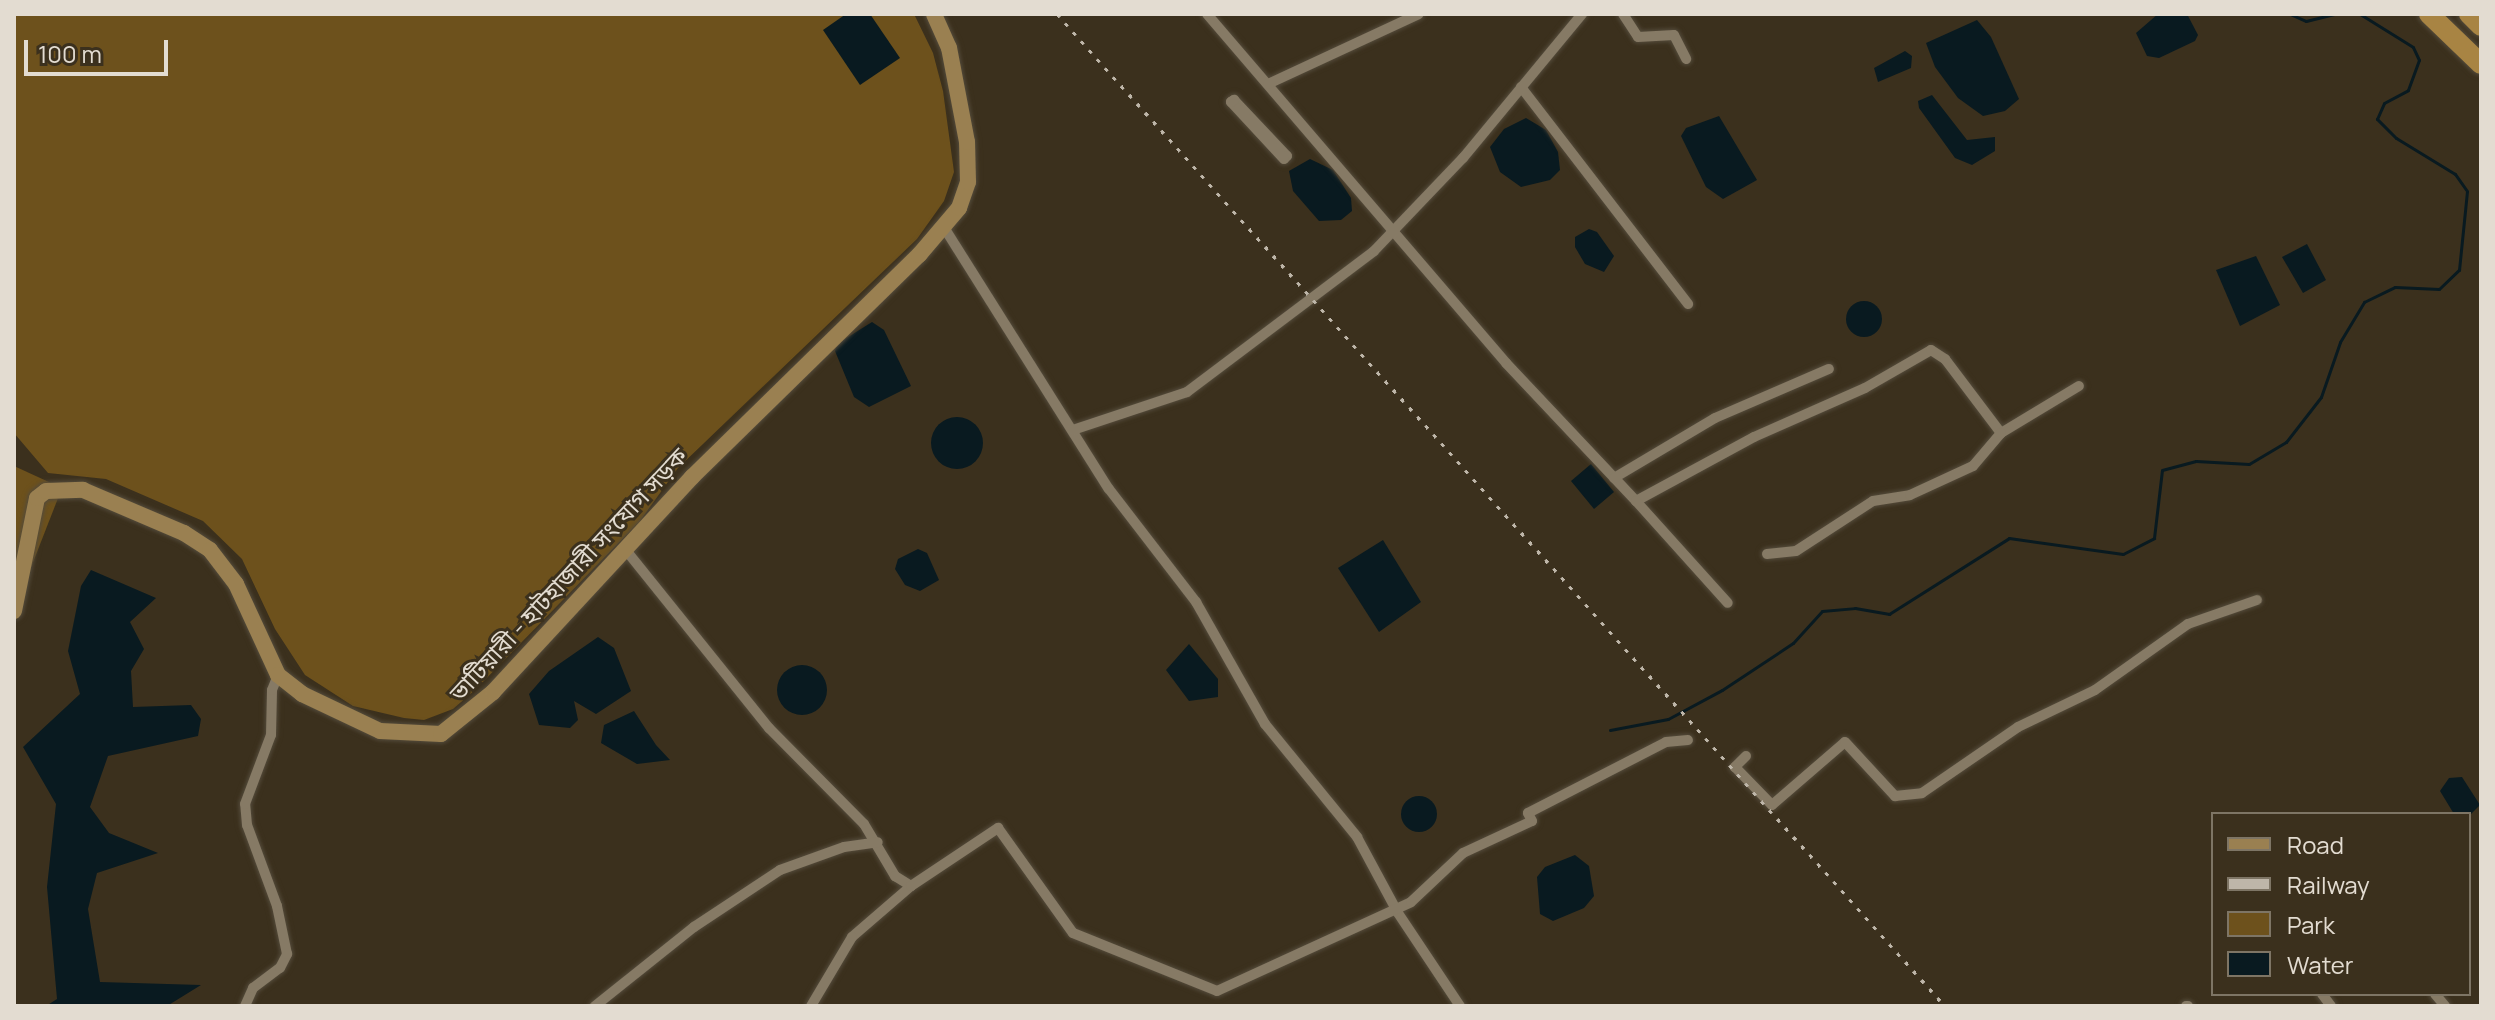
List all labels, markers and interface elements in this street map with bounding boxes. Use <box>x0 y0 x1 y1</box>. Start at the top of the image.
scale bar <box>28 24 172 74</box>
text: 100 m <box>38 37 102 70</box>
street label: ভাটিয়ারী - হাটহাজারী সংযোগ সড়ক <box>443 441 693 707</box>
legend <box>2211 812 2471 996</box>
text: Road <box>2287 828 2344 861</box>
text: Railway <box>2287 868 2370 901</box>
text: Park <box>2287 908 2335 941</box>
text: Water <box>2287 948 2354 981</box>

